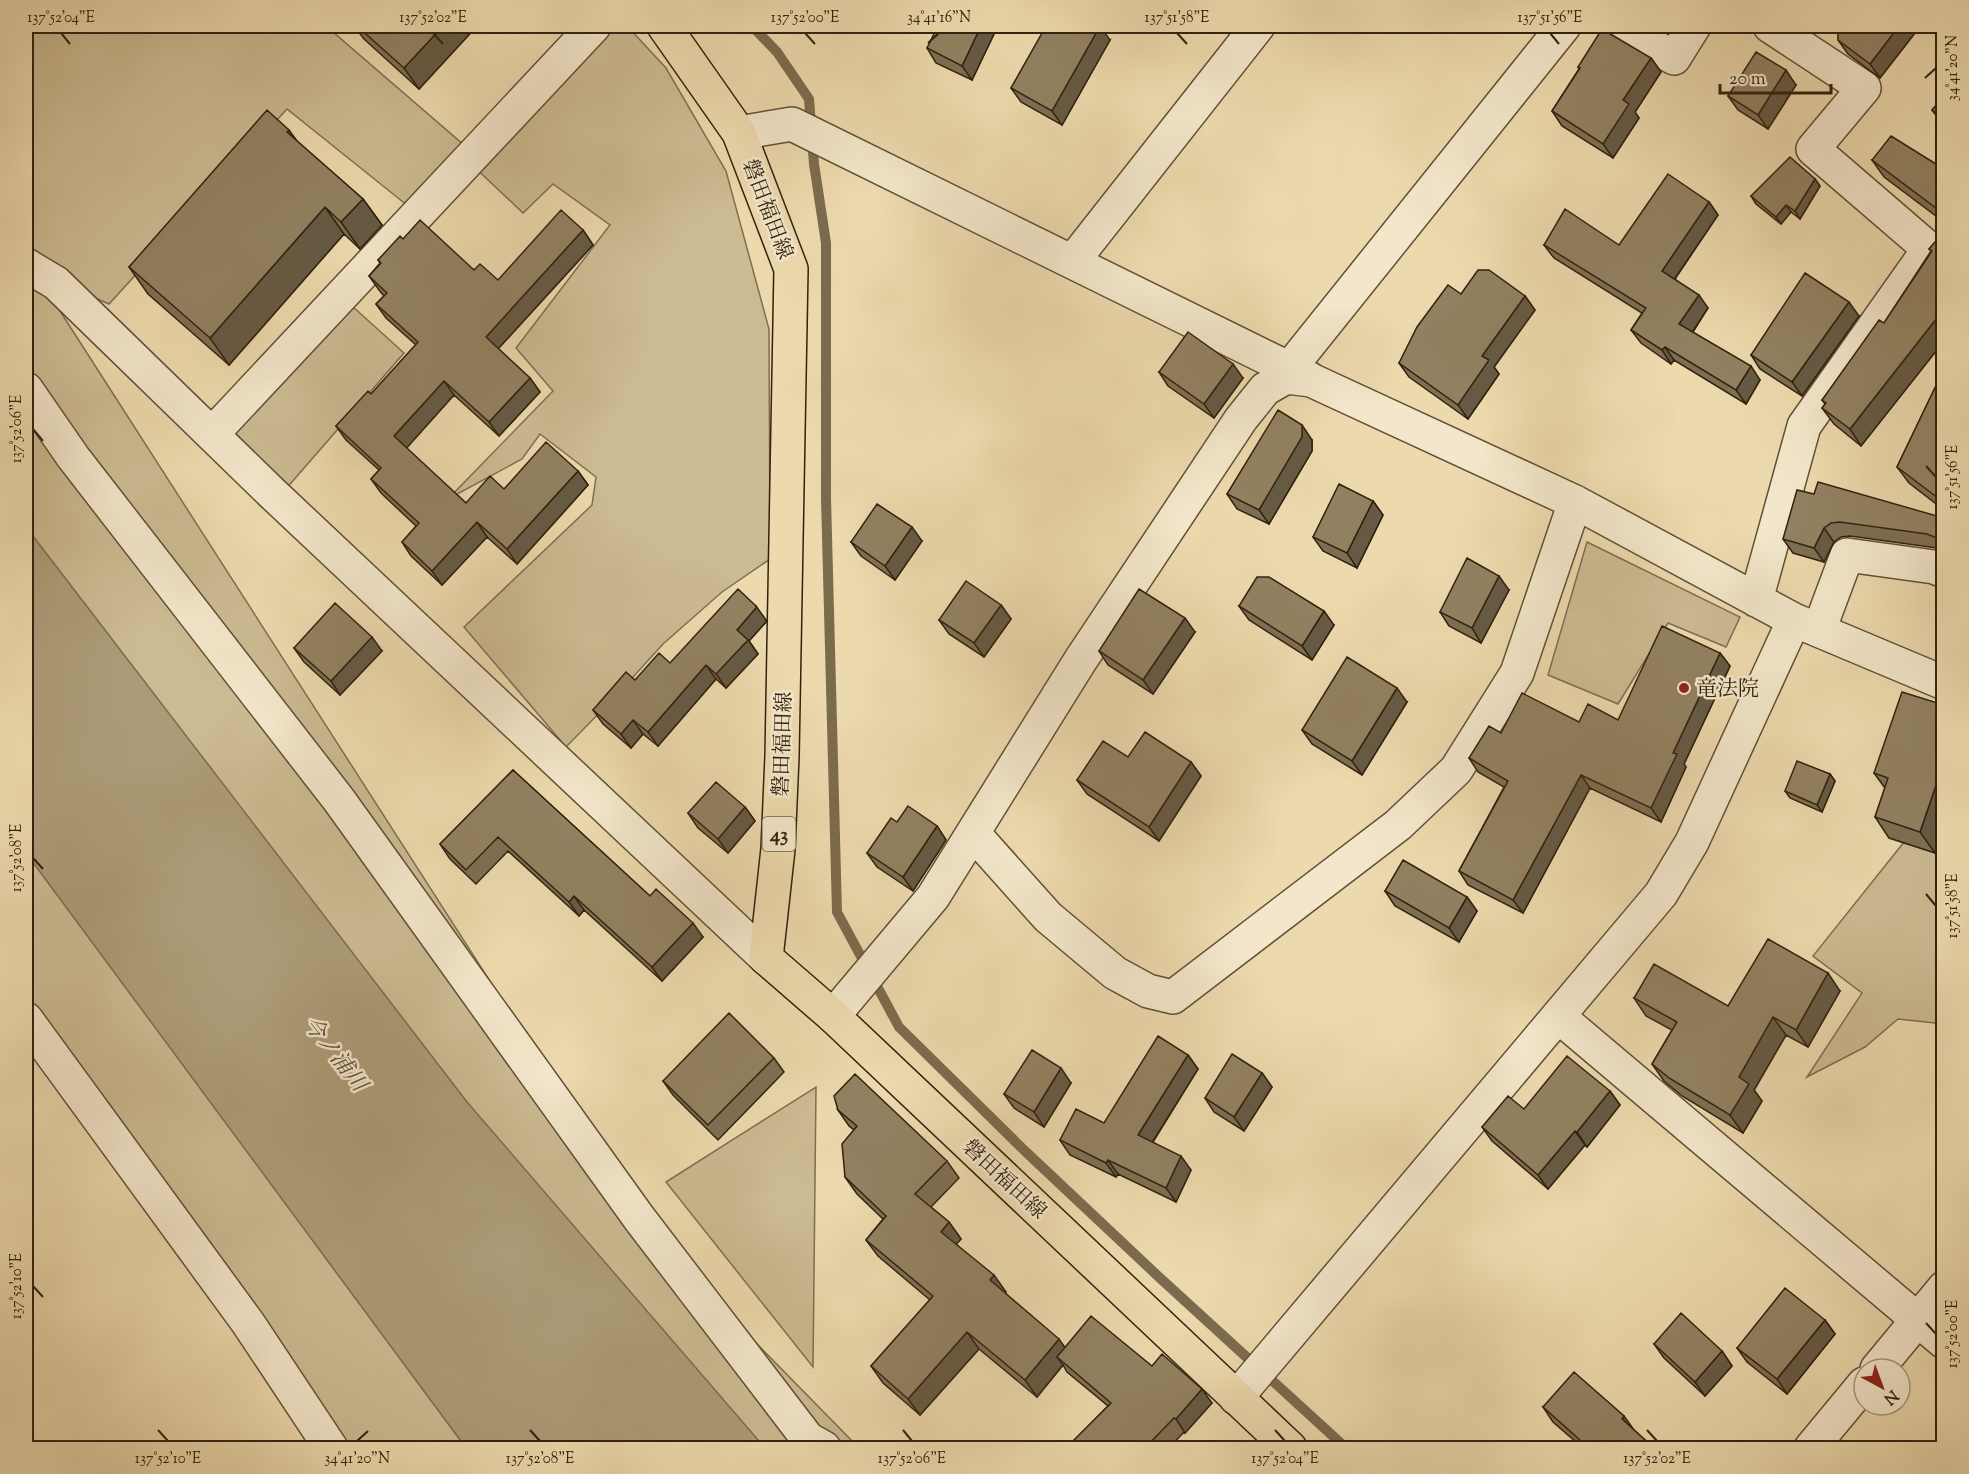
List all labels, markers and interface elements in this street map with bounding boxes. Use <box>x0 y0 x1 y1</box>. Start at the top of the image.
text: 137°52'04"E <box>27 8 95 29</box>
text: 137°52'02"E <box>399 8 467 29</box>
text: 137°52'00"E <box>771 8 839 29</box>
text: 34°41'16"N <box>907 8 971 29</box>
text: 137°51'58"E <box>1145 8 1209 29</box>
text: 137°51'56"E <box>1518 8 1582 29</box>
text: 34°41'20"N <box>1943 35 1964 101</box>
scale bar <box>1720 57 1831 95</box>
text: 20 m <box>1729 67 1766 93</box>
street label: 磐田福田線 <box>733 155 799 264</box>
text: 137°52'06"E <box>7 395 28 463</box>
text: 137°51'56"E <box>1943 445 1964 509</box>
place label: 竜法院 <box>1696 675 1759 705</box>
marker: 竜法院 <box>1677 681 1691 695</box>
street label: 磐田福田線 <box>767 691 801 797</box>
road number: 43 <box>762 817 796 851</box>
text: 137°52'08"E <box>7 824 28 892</box>
text: 137°51'58"E <box>1943 874 1964 938</box>
water label: 今ノ浦川 <box>294 1010 375 1101</box>
street label: 磐田福田線 <box>955 1134 1052 1227</box>
text: 137°52'10"E <box>7 1253 28 1319</box>
text: 137°52'00"E <box>1943 1300 1964 1368</box>
north arrow <box>1852 1357 1912 1417</box>
text: N <box>1878 1384 1903 1409</box>
text: 137°52'10"E <box>135 1449 201 1470</box>
text: 34°41'20"N <box>324 1449 390 1470</box>
text: 137°52'08"E <box>506 1449 574 1470</box>
text: 137°52'06"E <box>878 1449 946 1470</box>
text: 137°52'04"E <box>1251 1449 1319 1470</box>
text: 137°52'02"E <box>1623 1449 1691 1470</box>

